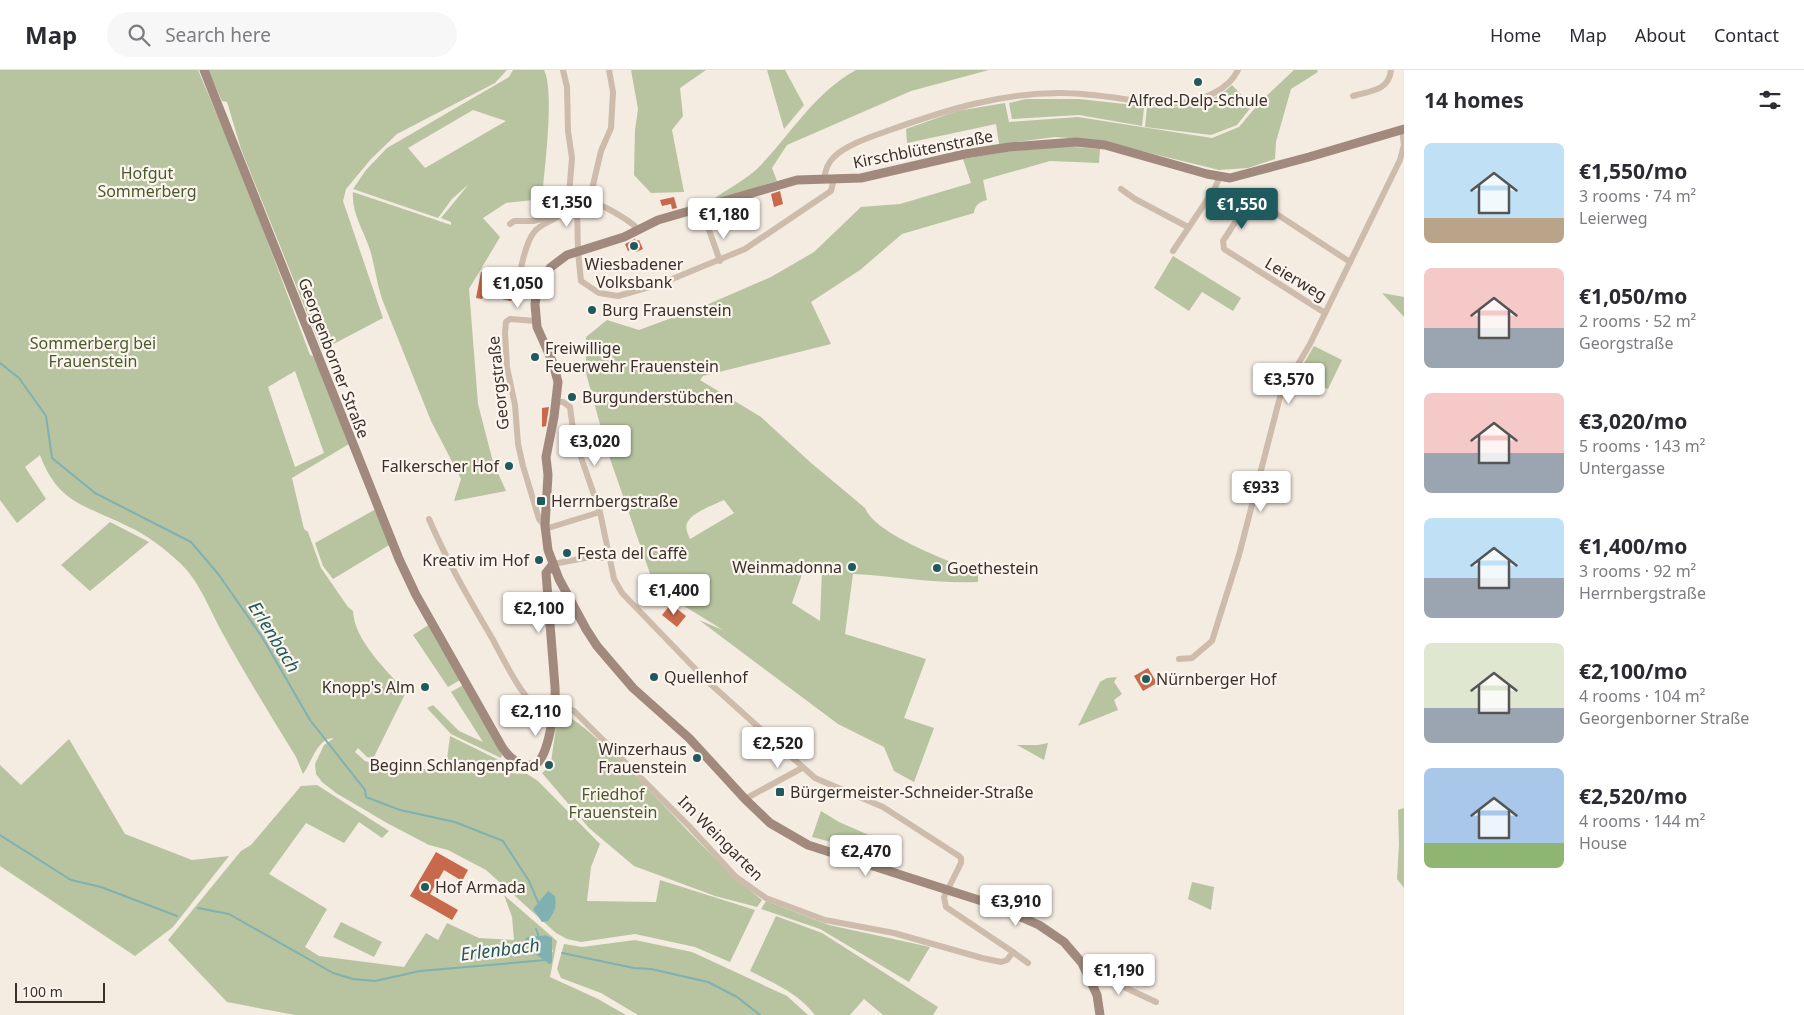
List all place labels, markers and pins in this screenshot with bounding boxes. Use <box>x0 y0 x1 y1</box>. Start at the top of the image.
marker: Alfred-Delp-Schule <box>1192 76 1204 88</box>
place label: Alfred-Delp-Schule <box>1128 89 1268 111</box>
pin: €1,350 <box>526 186 608 228</box>
pin: €1,550 <box>1201 188 1283 230</box>
pin: €1,180 <box>683 198 765 240</box>
marker: Wiesbadener Volksbank <box>628 240 640 252</box>
place label: Wiesbadener Volksbank <box>585 253 684 293</box>
pin: €1,050 <box>477 266 559 309</box>
place label: Burg Frauenstein <box>602 299 732 321</box>
marker: Burg Frauenstein <box>586 304 598 316</box>
place label: Freiwillige Feuerwehr Frauenstein <box>545 337 719 377</box>
marker: Freiwillige Feuerwehr Frauenstein <box>529 351 541 363</box>
pin: €3,570 <box>1248 362 1330 405</box>
place label: Burgunderstübchen <box>582 386 733 408</box>
marker: Burgunderstübchen <box>566 391 578 403</box>
pin: €3,020 <box>554 424 636 467</box>
place label: Falkerscher Hof <box>381 455 500 477</box>
marker: Falkerscher Hof <box>503 460 515 472</box>
pin: €933 <box>1231 470 1291 513</box>
place label: Herrnbergstraße <box>551 490 678 512</box>
marker: Herrnbergstraße <box>535 495 547 507</box>
place label: Festa del Caffè <box>577 542 687 564</box>
marker: Festa del Caffè <box>561 547 573 559</box>
place label: Kreativ im Hof <box>422 549 530 571</box>
marker: Kreativ im Hof <box>533 554 545 566</box>
place label: Weinmadonna <box>732 556 842 578</box>
place label: Goethestein <box>947 557 1039 579</box>
marker: Weinmadonna <box>846 561 858 573</box>
marker: Goethestein <box>931 562 943 574</box>
pin: €1,400 <box>633 574 715 616</box>
pin: €2,100 <box>498 592 580 634</box>
place label: Quellenhof <box>664 666 749 688</box>
place label: Nürnberger Hof <box>1156 668 1278 690</box>
marker: Quellenhof <box>648 671 660 683</box>
marker: Nürnberger Hof <box>1140 673 1152 685</box>
place label: Knopp's Alm <box>322 676 415 698</box>
marker: Knopp's Alm <box>419 681 431 693</box>
pin: €2,110 <box>495 694 577 737</box>
pin: €2,520 <box>737 726 819 769</box>
place label: Winzerhaus Frauenstein <box>598 738 687 778</box>
marker: Winzerhaus Frauenstein <box>691 752 703 764</box>
place label: Beginn Schlangenpfad <box>369 754 539 776</box>
marker: Beginn Schlangenpfad <box>543 759 555 771</box>
place label: Bürgermeister-Schneider-Straße <box>790 781 1034 803</box>
marker: Bürgermeister-Schneider-Straße <box>774 786 786 798</box>
pin: €2,470 <box>825 834 907 877</box>
place label: Hof Armada <box>435 876 526 898</box>
marker: Hof Armada <box>419 881 431 893</box>
pin: €3,910 <box>975 884 1057 927</box>
pin: €1,190 <box>1078 954 1160 996</box>

